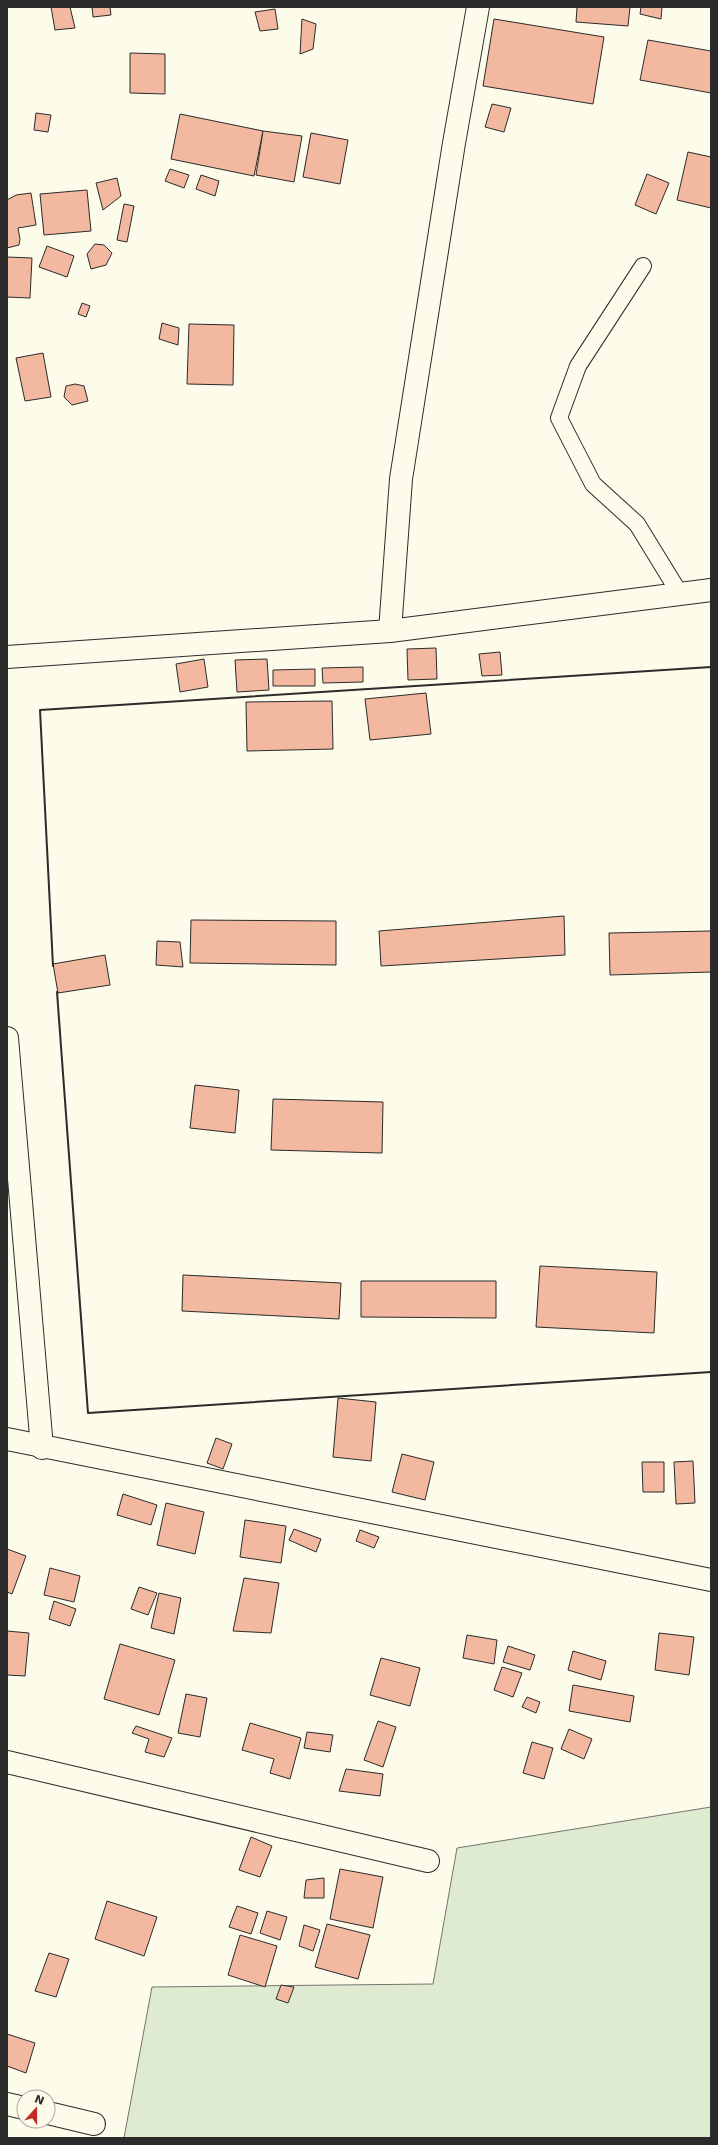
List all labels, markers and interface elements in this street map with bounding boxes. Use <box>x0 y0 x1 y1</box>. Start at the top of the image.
north arrow <box>16 2089 56 2129</box>
text: N <box>33 2092 46 2108</box>

